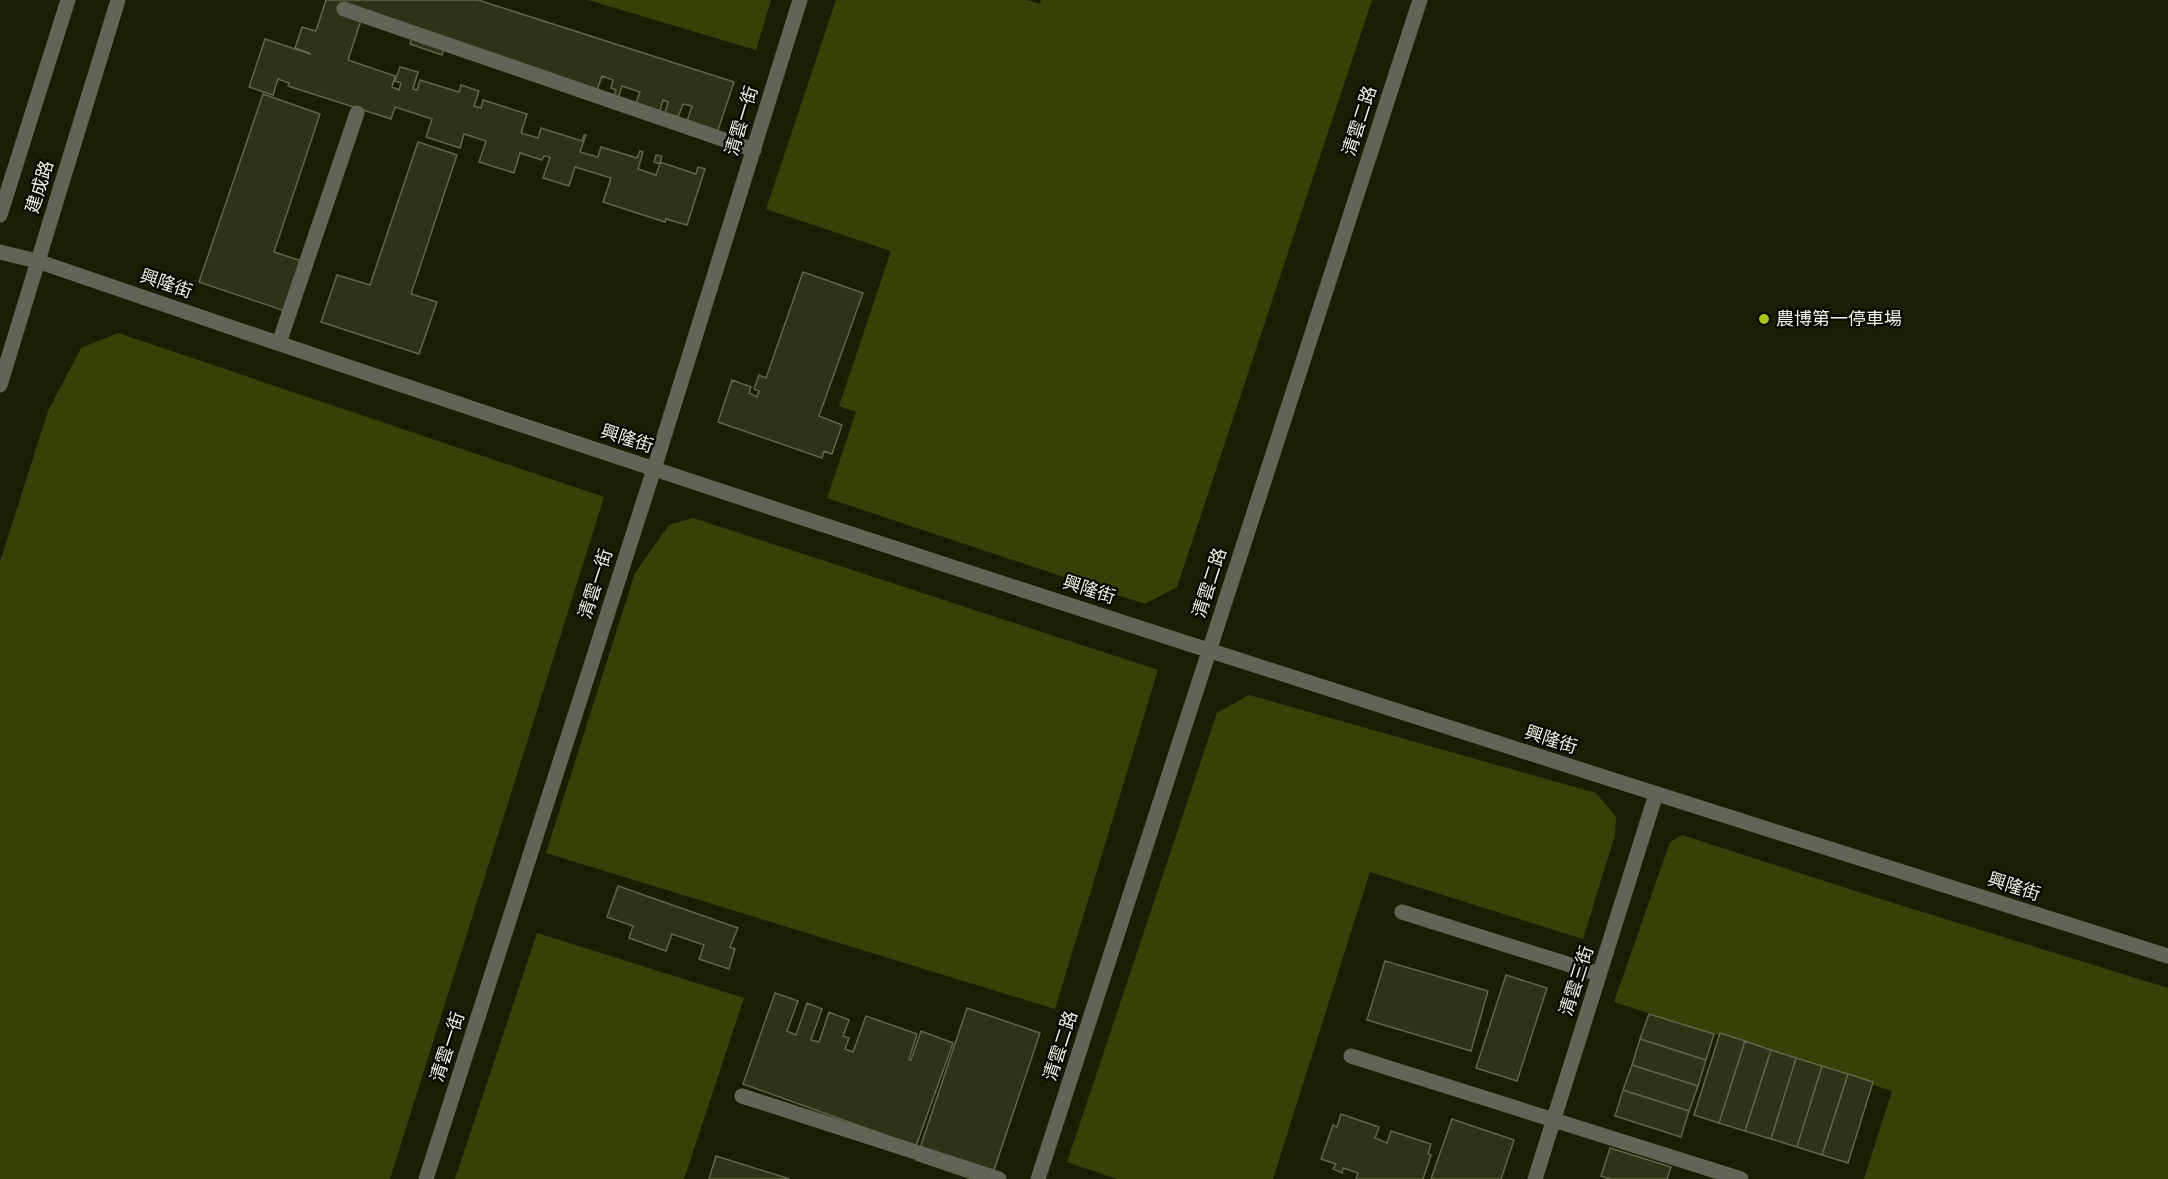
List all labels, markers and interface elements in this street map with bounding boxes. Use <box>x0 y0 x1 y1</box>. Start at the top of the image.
street label: 清雲一街 <box>721 84 763 158</box>
street label: 清雲二路 <box>1339 84 1381 158</box>
street label: 建成路 <box>22 158 58 216</box>
street label: 興隆街 <box>137 265 195 303</box>
place label: 農博第一停車場 <box>1776 309 1902 330</box>
marker: 農博第一停車場 <box>1757 312 1771 326</box>
street label: 興隆街 <box>598 421 656 457</box>
street label: 清雲二路 <box>1189 546 1231 620</box>
street label: 清雲一街 <box>575 547 617 621</box>
street label: 興隆街 <box>1060 572 1118 608</box>
street label: 興隆街 <box>1522 722 1580 758</box>
street label: 興隆街 <box>1985 869 2043 905</box>
street label: 清雲三街 <box>1556 944 1598 1018</box>
street label: 清雲二路 <box>1040 1009 1082 1083</box>
street label: 清雲一街 <box>427 1010 469 1084</box>

